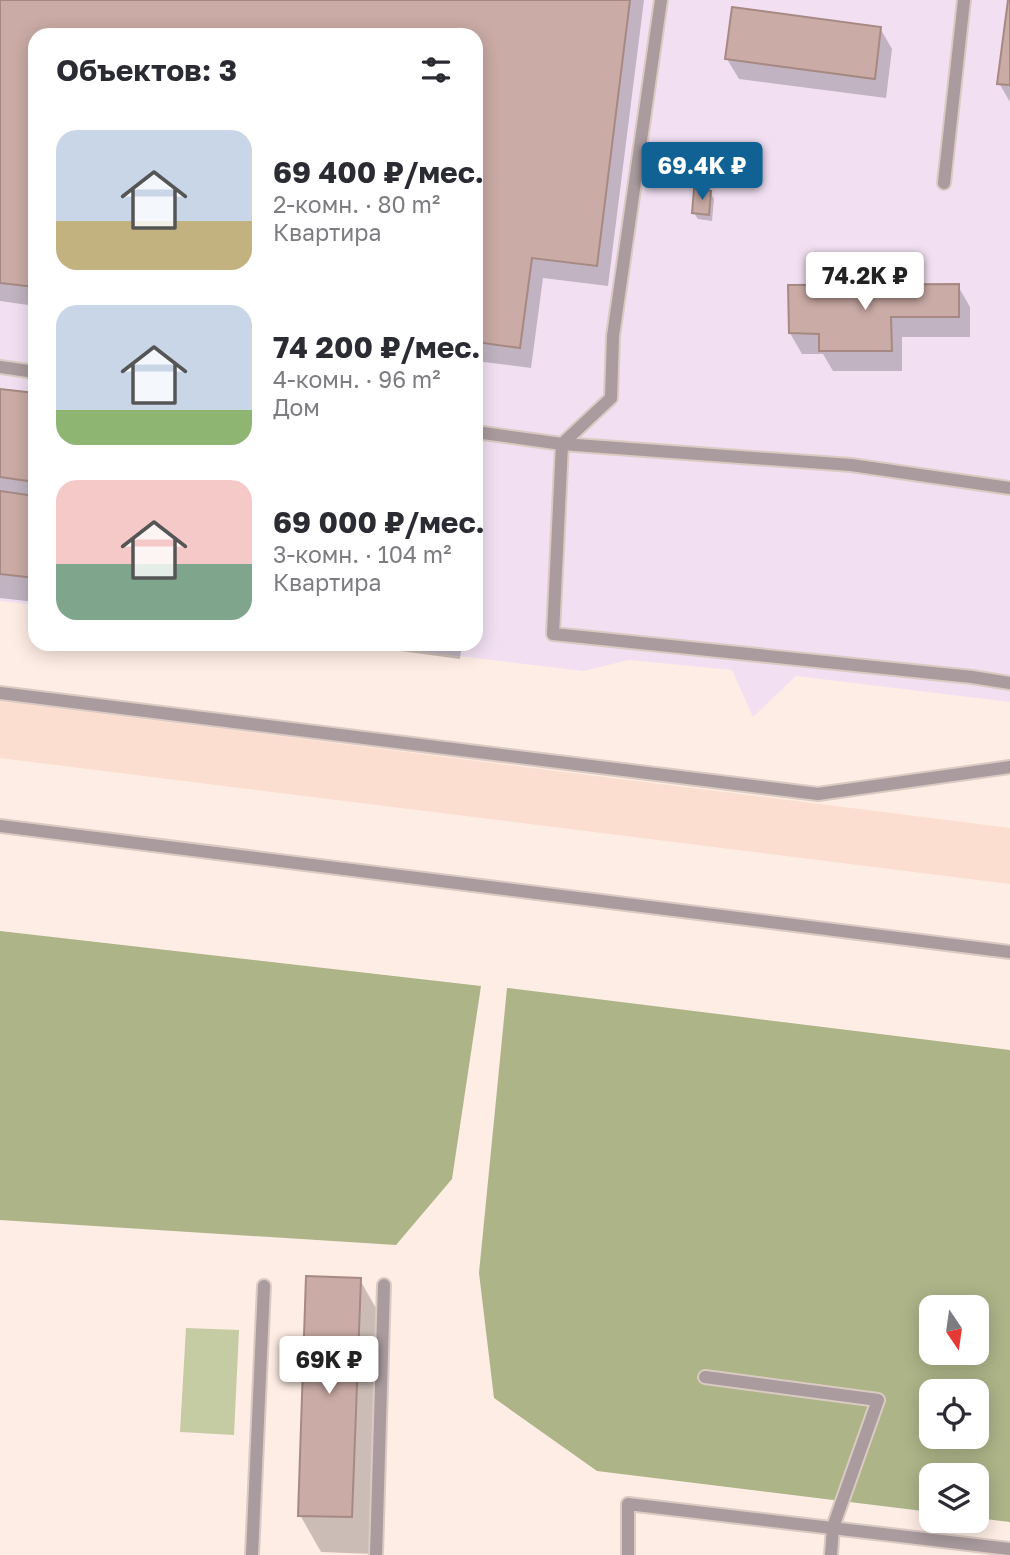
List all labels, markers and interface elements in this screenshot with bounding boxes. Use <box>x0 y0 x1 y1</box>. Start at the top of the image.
icon: filters <box>417 51 455 89</box>
text: Объектов: 3 <box>56 52 237 88</box>
pin: 69.4K ₽ <box>637 142 767 202</box>
text: 69.4K ₽ <box>658 151 746 179</box>
text: 69 400 ₽/мес. <box>273 154 484 190</box>
icon: home <box>112 158 196 242</box>
text: 2-комн. · 80 m² <box>273 190 440 218</box>
text: Квартира <box>273 218 381 246</box>
pin: 74.2K ₽ <box>800 252 930 312</box>
text: 74.2K ₽ <box>822 261 908 289</box>
text: 74 200 ₽/мес. <box>273 329 481 365</box>
icon: home <box>112 333 196 417</box>
text: 4-комн. · 96 m² <box>273 365 440 393</box>
text: Дом <box>273 393 320 421</box>
text: 69 000 ₽/мес. <box>273 504 485 540</box>
icon: home <box>112 508 196 592</box>
text: 3-комн. · 104 m² <box>273 540 451 568</box>
text: Квартира <box>273 568 381 596</box>
north arrow <box>919 1295 989 1365</box>
map controls <box>919 1295 989 1533</box>
pin: 69K ₽ <box>280 1336 378 1396</box>
text: 69K ₽ <box>295 1345 363 1373</box>
button: locate <box>919 1379 989 1449</box>
button: layers <box>919 1463 989 1533</box>

